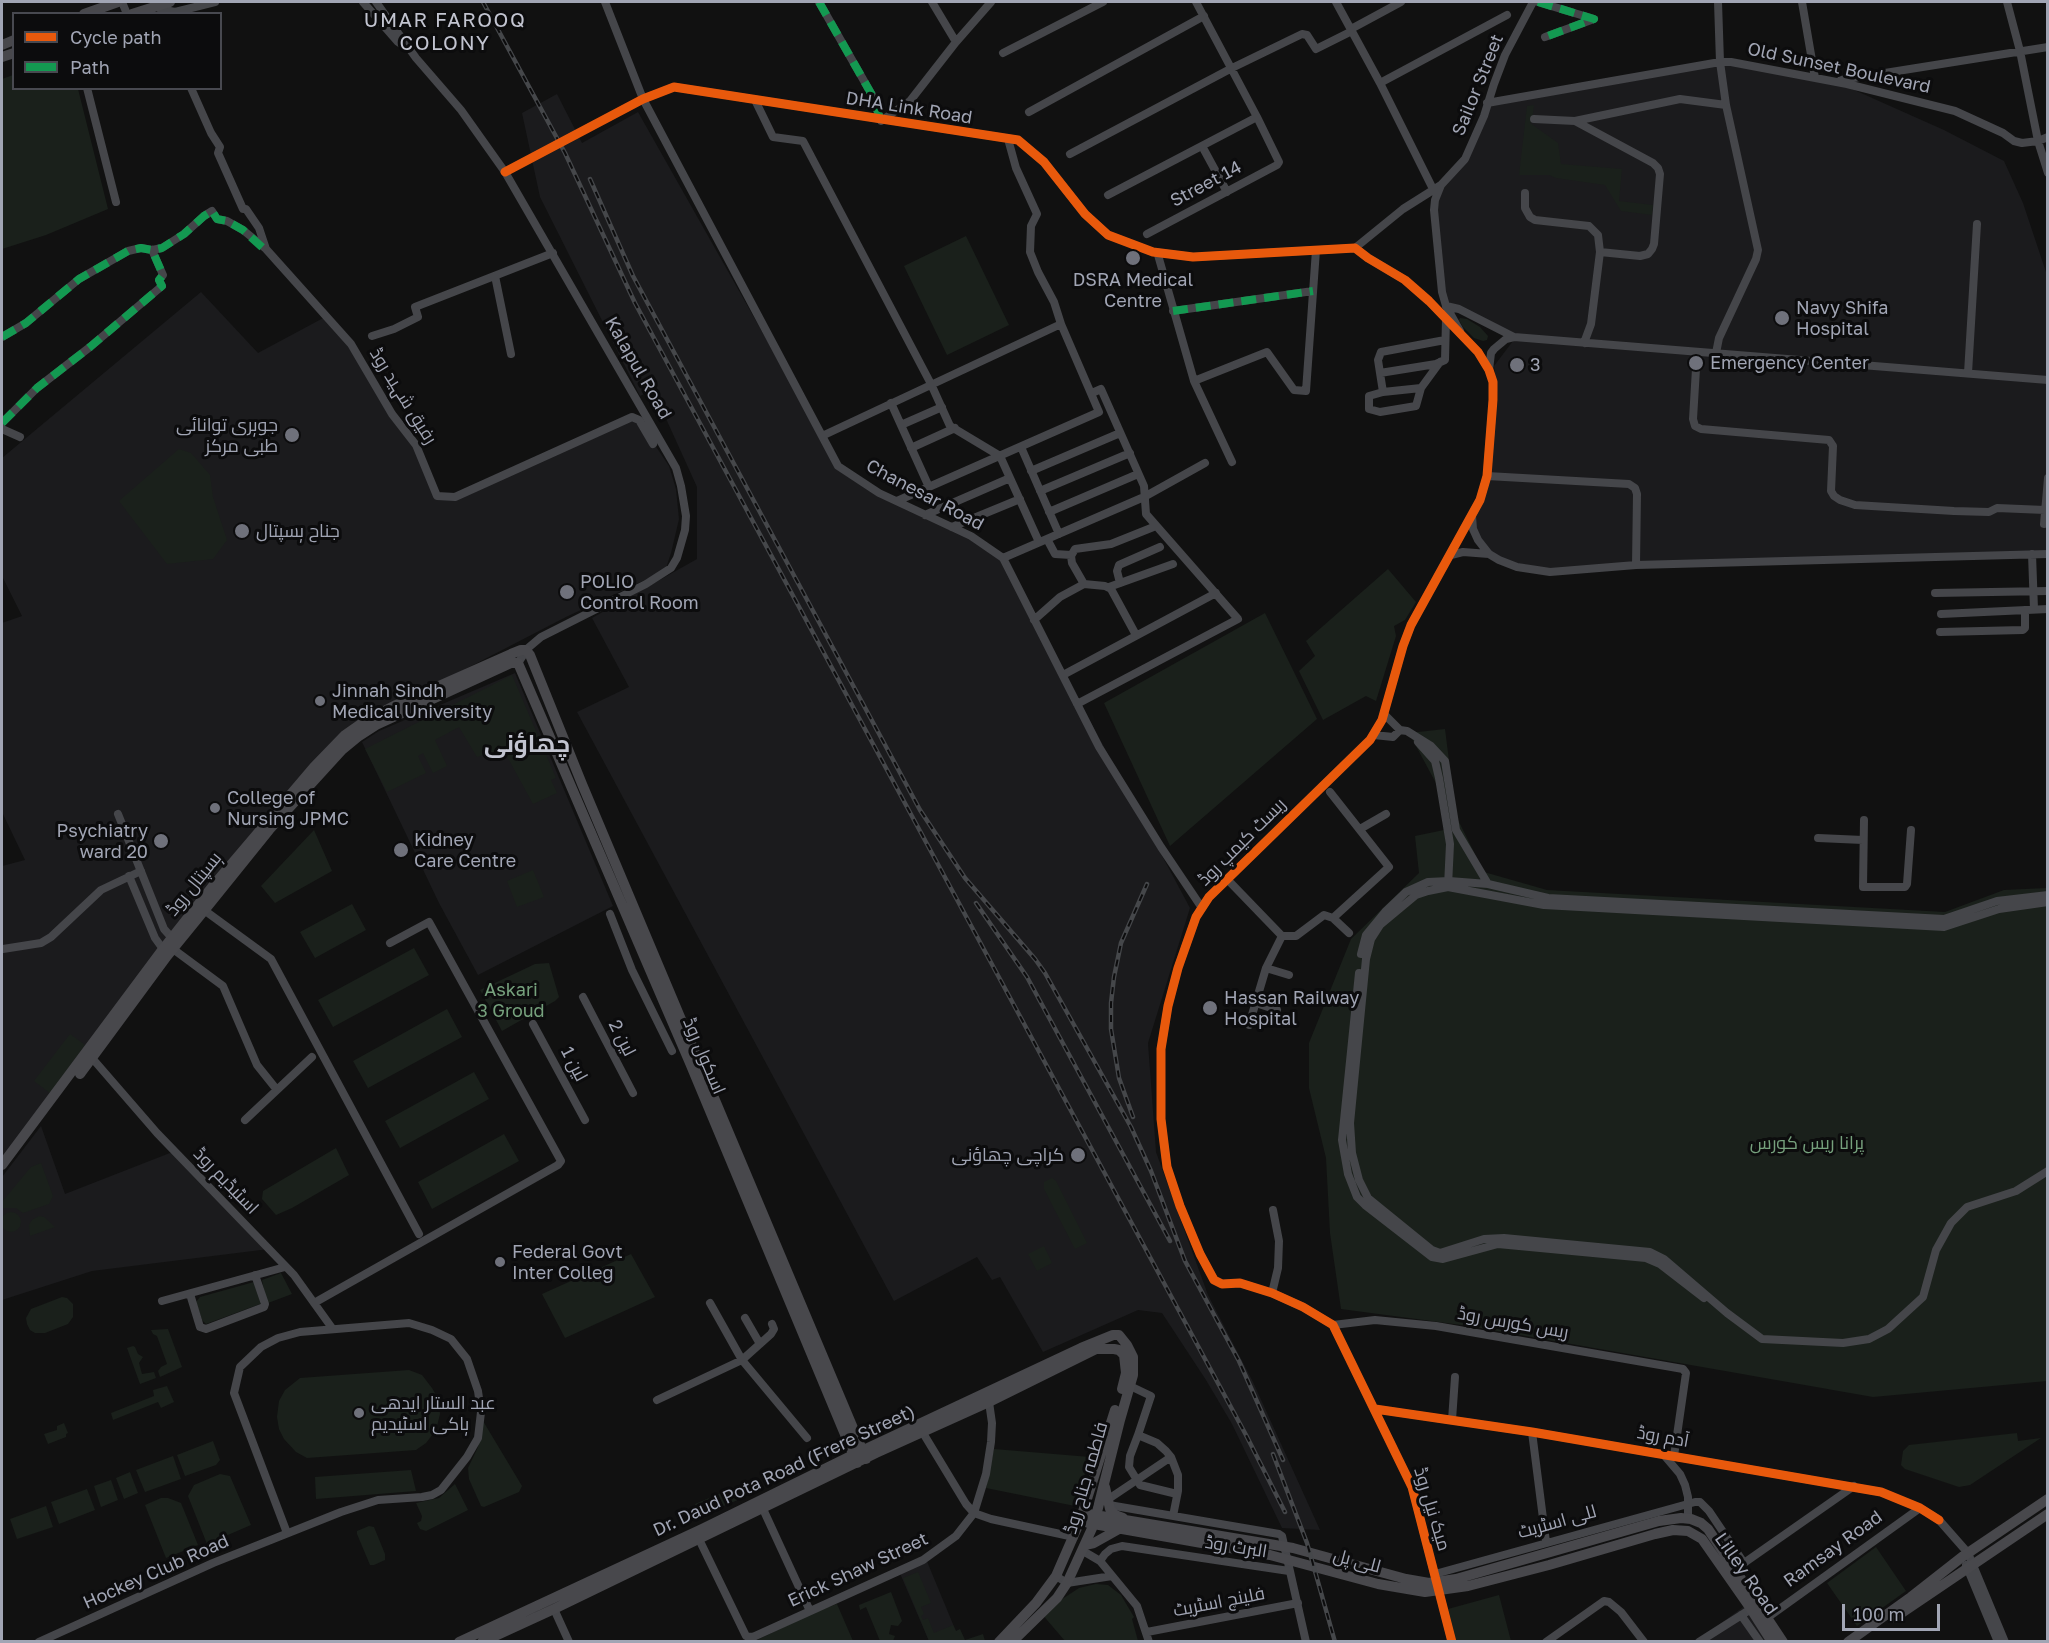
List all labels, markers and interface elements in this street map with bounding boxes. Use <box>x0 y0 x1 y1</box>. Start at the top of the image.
district label: UMAR FAROOQ COLONY <box>364 9 526 56</box>
legend <box>12 12 222 90</box>
text: Cycle path <box>70 26 162 48</box>
street label: Sailor Street <box>1448 31 1508 139</box>
street label: Old Sunset Boulevard <box>1745 38 1933 98</box>
text: Path <box>70 56 110 78</box>
street label: DHA Link Road <box>844 87 974 129</box>
street label: Street 14 <box>1167 156 1245 212</box>
marker: DSRA Medical Centre <box>1124 249 1142 267</box>
place label: DSRA Medical Centre <box>1073 269 1193 312</box>
place label: Navy Shifa Hospital <box>1796 297 1888 340</box>
marker: Navy Shifa Hospital <box>1773 309 1791 327</box>
street label: Kalapul Road <box>600 313 676 423</box>
street label: رفیق شہید روڈ <box>365 344 441 448</box>
place label: Emergency Center <box>1710 352 1869 374</box>
place label: 3 <box>1530 354 1541 376</box>
marker: Emergency Center <box>1687 354 1705 372</box>
marker: 3 <box>1508 356 1526 374</box>
place label: جوہری توانائی طبی مرکز <box>176 414 278 456</box>
marker: جوہری توانائی طبی مرکز <box>283 426 301 444</box>
street label: Chanesar Road <box>862 455 988 535</box>
place label: جناح ہسپتال <box>256 520 340 542</box>
marker: جناح ہسپتال <box>233 522 251 540</box>
place label: POLIO Control Room <box>580 571 699 614</box>
marker: POLIO Control Room <box>558 583 576 601</box>
place label: Jinnah Sindh Medical University <box>332 680 492 722</box>
marker: Jinnah Sindh Medical University <box>313 694 327 708</box>
district label: چھاؤنی <box>484 730 570 758</box>
place label: College of Nursing JPMC <box>227 787 349 830</box>
street label: ریسٹ کیمپ روڈ <box>1194 794 1290 890</box>
marker: College of Nursing JPMC <box>208 801 222 815</box>
place label: Psychiatry ward 20 <box>56 820 148 862</box>
place label: Kidney Care Centre <box>414 829 516 872</box>
marker: Psychiatry ward 20 <box>152 832 170 850</box>
marker: Kidney Care Centre <box>392 841 410 859</box>
street label: ہسپتال روڈ <box>162 848 226 920</box>
park label: Askari 3 Groud <box>477 979 545 1022</box>
place label: Hassan Railway Hospital <box>1224 987 1359 1030</box>
marker: Hassan Railway Hospital <box>1201 999 1219 1017</box>
street label: اسکول روڈ <box>678 1014 730 1098</box>
street label: لین 2 <box>604 1016 640 1060</box>
street label: لین 1 <box>556 1043 592 1085</box>
park label: پرانا ریس کورس <box>1750 1132 1864 1154</box>
street label: اسٹیڈیم روڈ <box>189 1143 263 1219</box>
place label: کراچی چھاؤنی <box>952 1144 1064 1166</box>
marker: کراچی چھاؤنی <box>1069 1146 1087 1164</box>
place label: Federal Govt Inter Colleg <box>512 1241 623 1284</box>
marker: Federal Govt Inter Colleg <box>493 1255 507 1269</box>
street label: ریس کورس روڈ <box>1456 1303 1570 1343</box>
place label: عبد الستار ایدھی ہاکی اسٹیدیم <box>371 1392 496 1434</box>
street label: Dr. Daud Pota Road (Frere Street) <box>650 1401 918 1541</box>
marker: عبد الستار ایدھی ہاکی اسٹیدیم <box>352 1406 366 1420</box>
street label: فاطمہ جناح روڈ <box>1060 1420 1112 1536</box>
street label: آدم روڈ <box>1635 1422 1691 1452</box>
street label: میک نیل روڈ <box>1409 1464 1455 1554</box>
street label: للی اسٹریٹ <box>1515 1500 1599 1544</box>
street label: Ramsay Road <box>1780 1506 1886 1592</box>
street label: Erick Shaw Street <box>784 1528 932 1612</box>
street label: Lilley Road <box>1710 1529 1782 1619</box>
street label: Hockey Club Road <box>80 1530 232 1614</box>
street label: البرٹ روڈ <box>1203 1531 1269 1563</box>
street label: للی پل <box>1331 1544 1383 1578</box>
street label: فلینچ اسٹریٹ <box>1171 1583 1267 1621</box>
scale bar <box>1845 1592 1942 1630</box>
text: 100 m <box>1853 1603 1904 1625</box>

